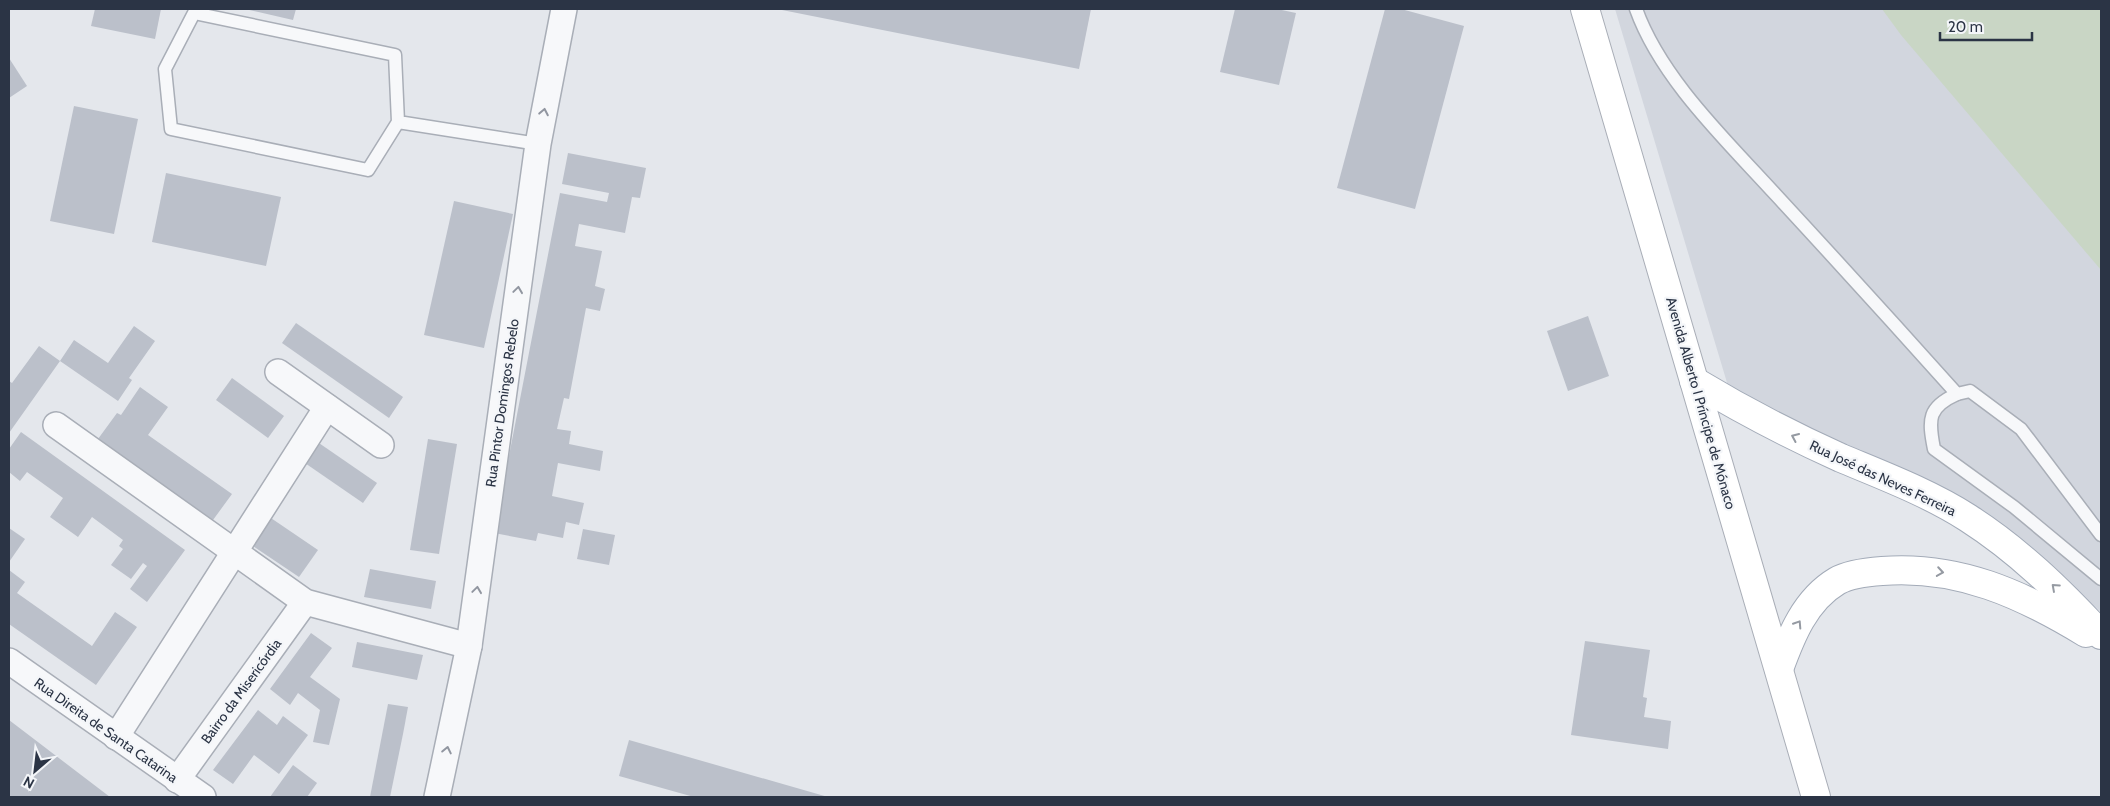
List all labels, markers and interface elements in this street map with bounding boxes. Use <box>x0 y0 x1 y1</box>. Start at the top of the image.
scale bar <box>1940 10 2032 42</box>
text: 20 m <box>1948 18 1983 36</box>
one-way arrow <box>538 108 549 116</box>
one-way arrow <box>512 286 523 294</box>
street label: Avenida Alberto I Príncipe de Mónaco <box>1662 295 1740 511</box>
street label: Rua Pintor Domingos Rebelo <box>481 317 523 488</box>
one-way arrow <box>1791 432 1800 443</box>
street label: Rua José das Neves Ferreira <box>1807 436 1959 520</box>
one-way arrow <box>1936 566 1944 577</box>
one-way arrow <box>2052 584 2061 593</box>
one-way arrow <box>471 585 481 594</box>
one-way arrow <box>1792 620 1801 629</box>
street label: Bairro da Misericórdia <box>197 635 285 747</box>
street label: Rua Direita de Santa Catarina <box>31 673 182 787</box>
one-way arrow <box>442 745 452 754</box>
north arrow <box>10 746 60 796</box>
text: N <box>20 772 37 793</box>

